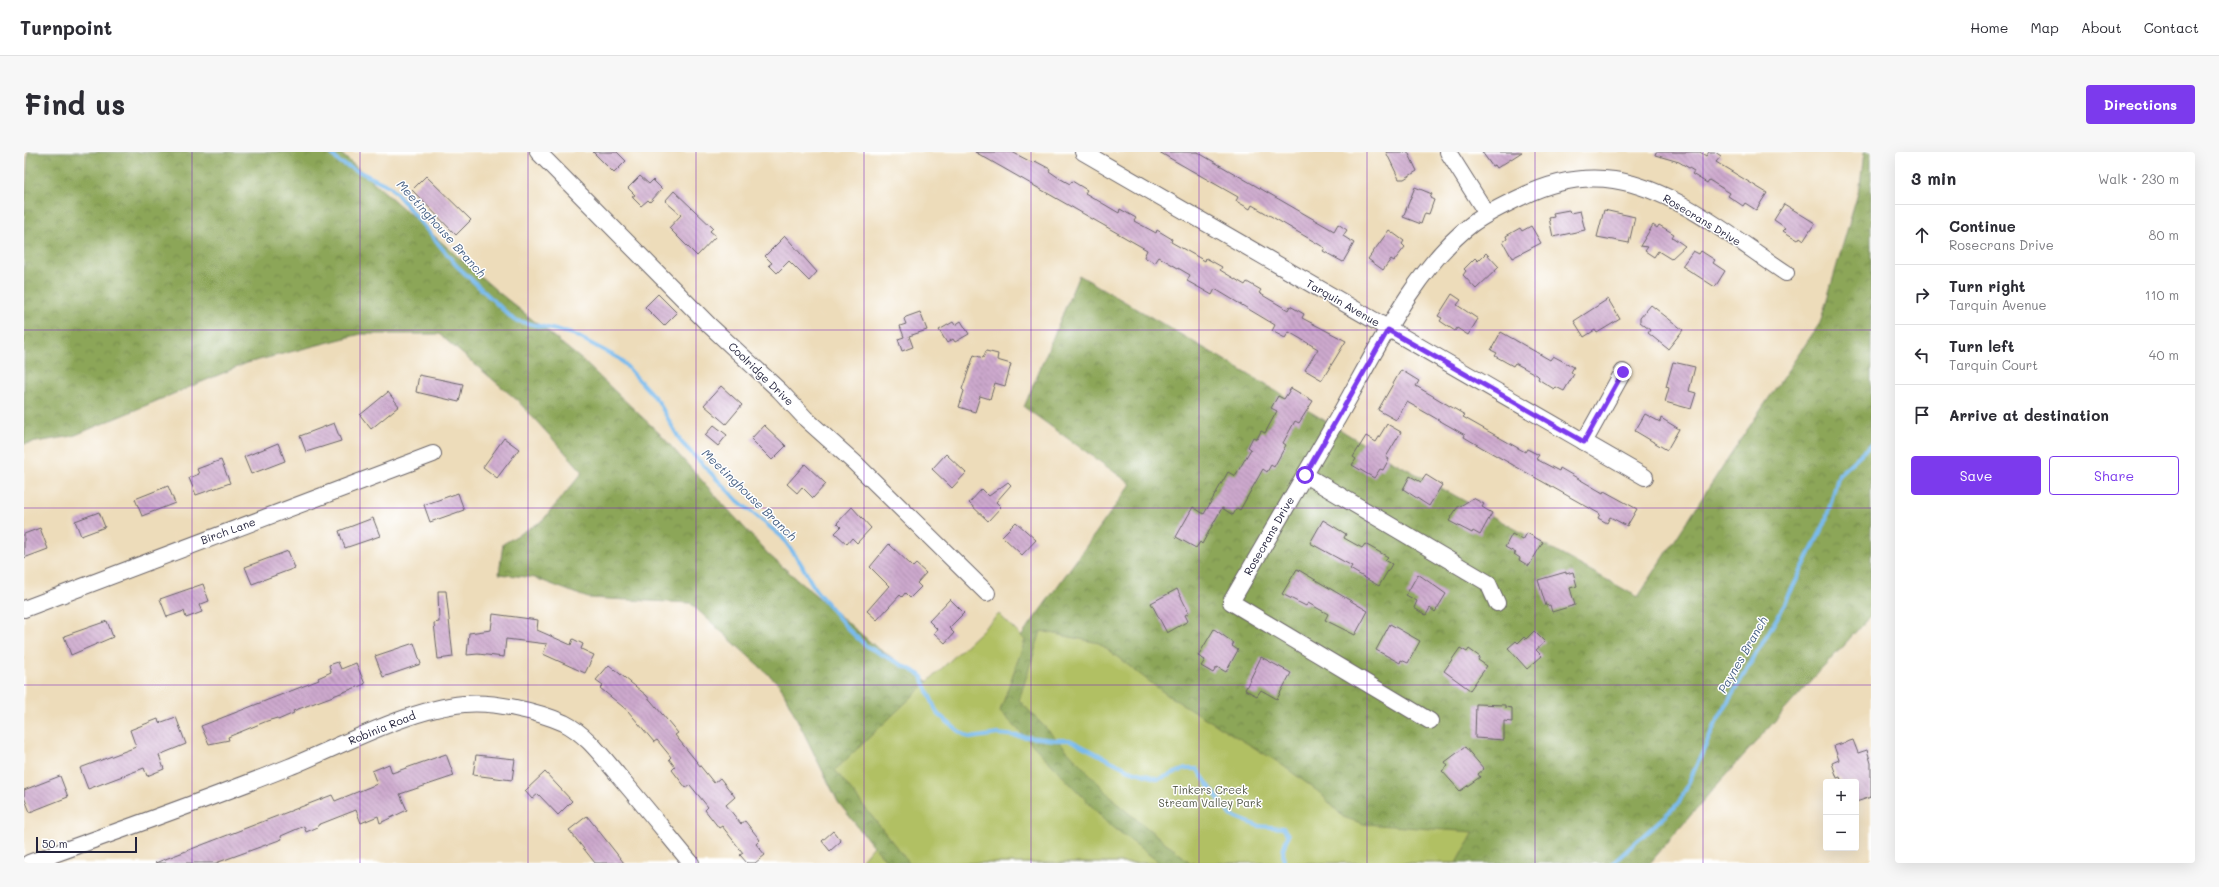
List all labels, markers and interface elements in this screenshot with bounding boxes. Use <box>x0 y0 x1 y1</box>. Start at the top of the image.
text: Turnpoint <box>20 15 112 40</box>
text: Home <box>1970 18 2008 37</box>
text: Map <box>2030 18 2059 37</box>
text: About <box>2081 18 2122 37</box>
text: Contact <box>2144 18 2199 37</box>
button: Directions <box>2086 85 2195 124</box>
text: Find us <box>24 86 125 122</box>
text: 3 min <box>1911 167 1956 189</box>
text: Walk · 230 m <box>2098 170 2179 187</box>
water label: Meetinghouse Branch <box>394 176 490 281</box>
street label: Rosecrans Drive <box>1660 190 1744 249</box>
text: Continue <box>1949 216 2016 236</box>
icon: ahead <box>1911 224 1933 246</box>
text: 80 m <box>2149 226 2179 243</box>
text: Rosecrans Drive <box>1949 236 2054 253</box>
street label: Tarquin Avenue <box>1304 275 1383 330</box>
text: Turn right <box>1949 276 2026 296</box>
icon: right <box>1911 284 1933 306</box>
text: 110 m <box>2145 286 2179 303</box>
text: Tarquin Avenue <box>1949 296 2047 313</box>
text: Turn left <box>1949 336 2014 356</box>
street label: Coolridge Drive <box>725 339 797 409</box>
icon: left <box>1911 344 1933 366</box>
text: 40 m <box>2149 346 2179 363</box>
text: Tarquin Court <box>1949 356 2038 373</box>
route end <box>1614 363 1632 381</box>
icon: arrive <box>1911 404 1933 426</box>
text: Arrive at destination <box>1949 405 2109 425</box>
water label: Meetinghouse Branch <box>699 445 801 544</box>
button: Save <box>1911 456 2041 495</box>
button: Share <box>2049 456 2179 495</box>
route start <box>1296 466 1314 484</box>
street label: Rosecrans Drive <box>1240 493 1297 578</box>
street label: Birch Lane <box>198 514 258 547</box>
water label: Paynes Branch <box>1714 613 1771 696</box>
street label: Robinia Road <box>346 707 418 748</box>
map controls <box>1823 779 1859 851</box>
button: + <box>1823 779 1859 815</box>
park label: Tinkers Creek Stream Valley Park <box>1159 782 1262 810</box>
button: − <box>1823 815 1859 851</box>
scale bar <box>36 835 137 854</box>
text: 50 m <box>42 836 68 851</box>

